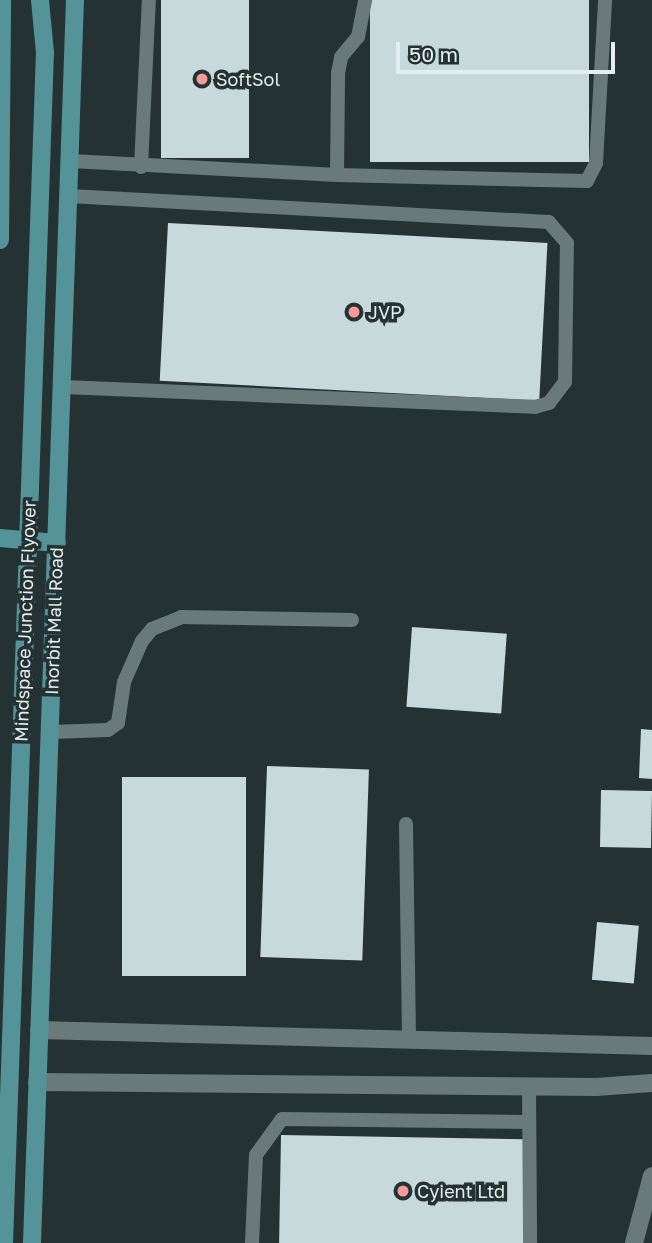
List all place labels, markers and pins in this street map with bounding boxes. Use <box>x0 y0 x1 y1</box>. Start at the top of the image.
place label: SoftSol <box>216 68 280 90</box>
marker: SoftSol <box>194 71 210 87</box>
place label: JVP <box>368 301 402 323</box>
marker: JVP <box>346 304 362 320</box>
place label: Cyient Ltd <box>417 1180 505 1202</box>
marker: Cyient Ltd <box>395 1183 411 1199</box>

